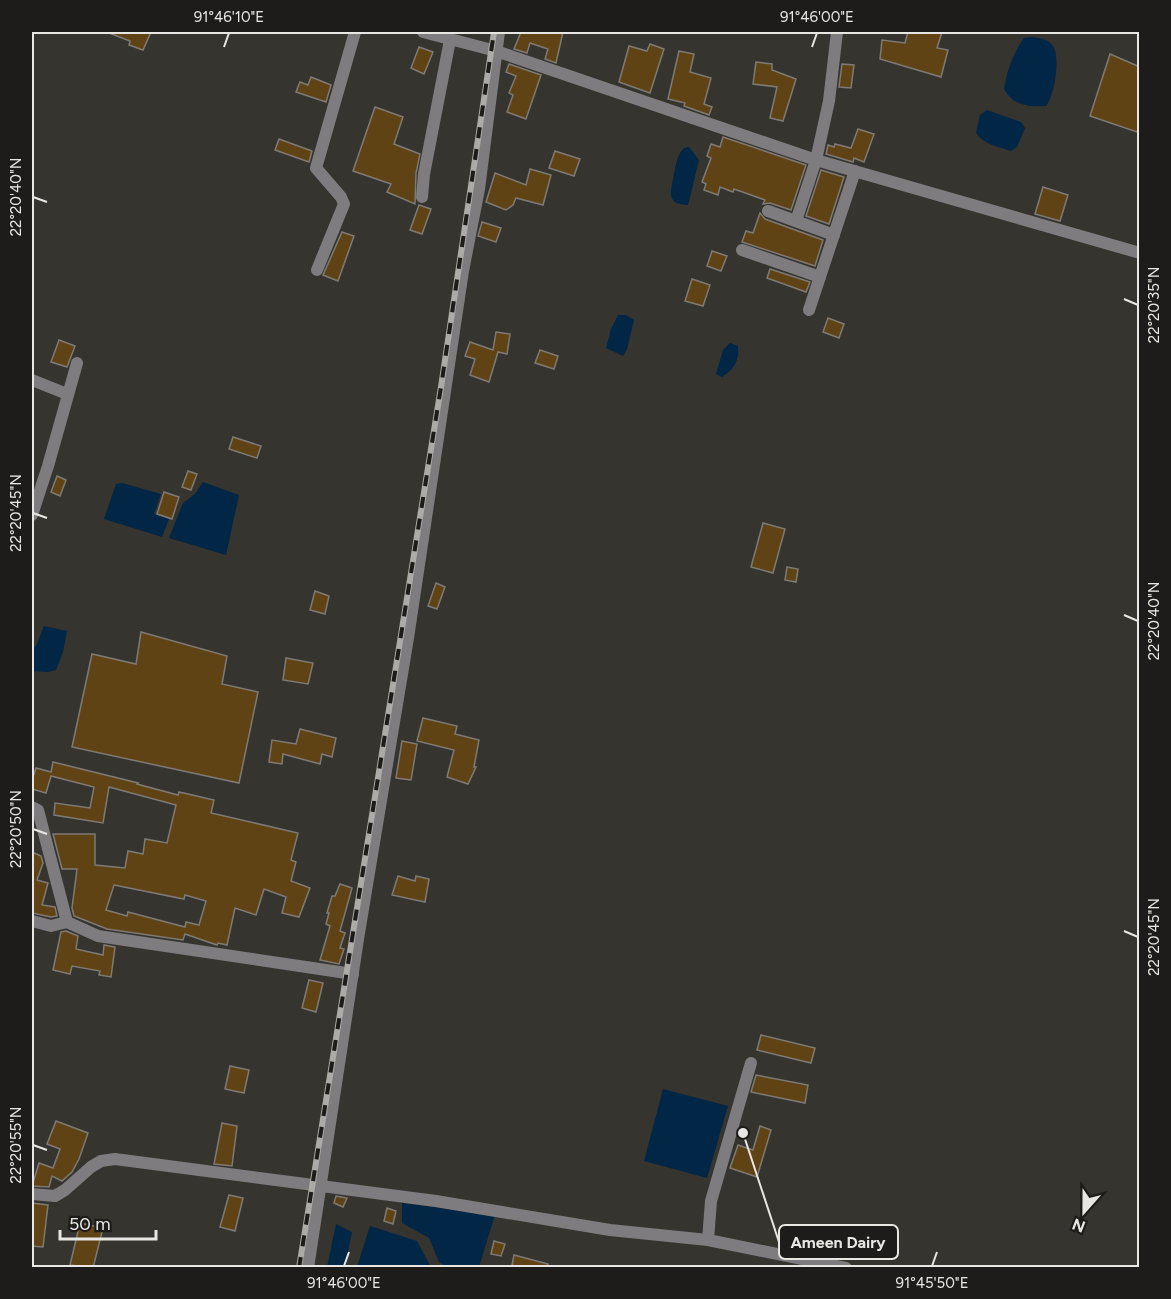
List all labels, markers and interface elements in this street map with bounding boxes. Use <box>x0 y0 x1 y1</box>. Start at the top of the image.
text: 91°46'10"E <box>194 8 264 26</box>
text: 91°46'00"E <box>780 8 854 26</box>
text: 22°20'40"N <box>7 158 25 236</box>
text: 22°20'35"N <box>1145 267 1163 343</box>
text: 22°20'45"N <box>7 474 25 552</box>
text: 22°20'40"N <box>1145 582 1163 660</box>
text: 22°20'50"N <box>7 790 25 868</box>
text: 22°20'45"N <box>1145 898 1163 976</box>
text: 22°20'55"N <box>7 1107 25 1183</box>
north arrow <box>1054 1182 1114 1242</box>
scale bar <box>60 1203 156 1241</box>
text: 50 m <box>69 1213 111 1235</box>
text: N <box>1070 1214 1088 1237</box>
callout: Ameen Dairy <box>779 1225 898 1259</box>
text: Ameen Dairy <box>790 1233 886 1252</box>
text: 91°46'00"E <box>307 1274 381 1292</box>
text: 91°45'50"E <box>895 1274 969 1292</box>

